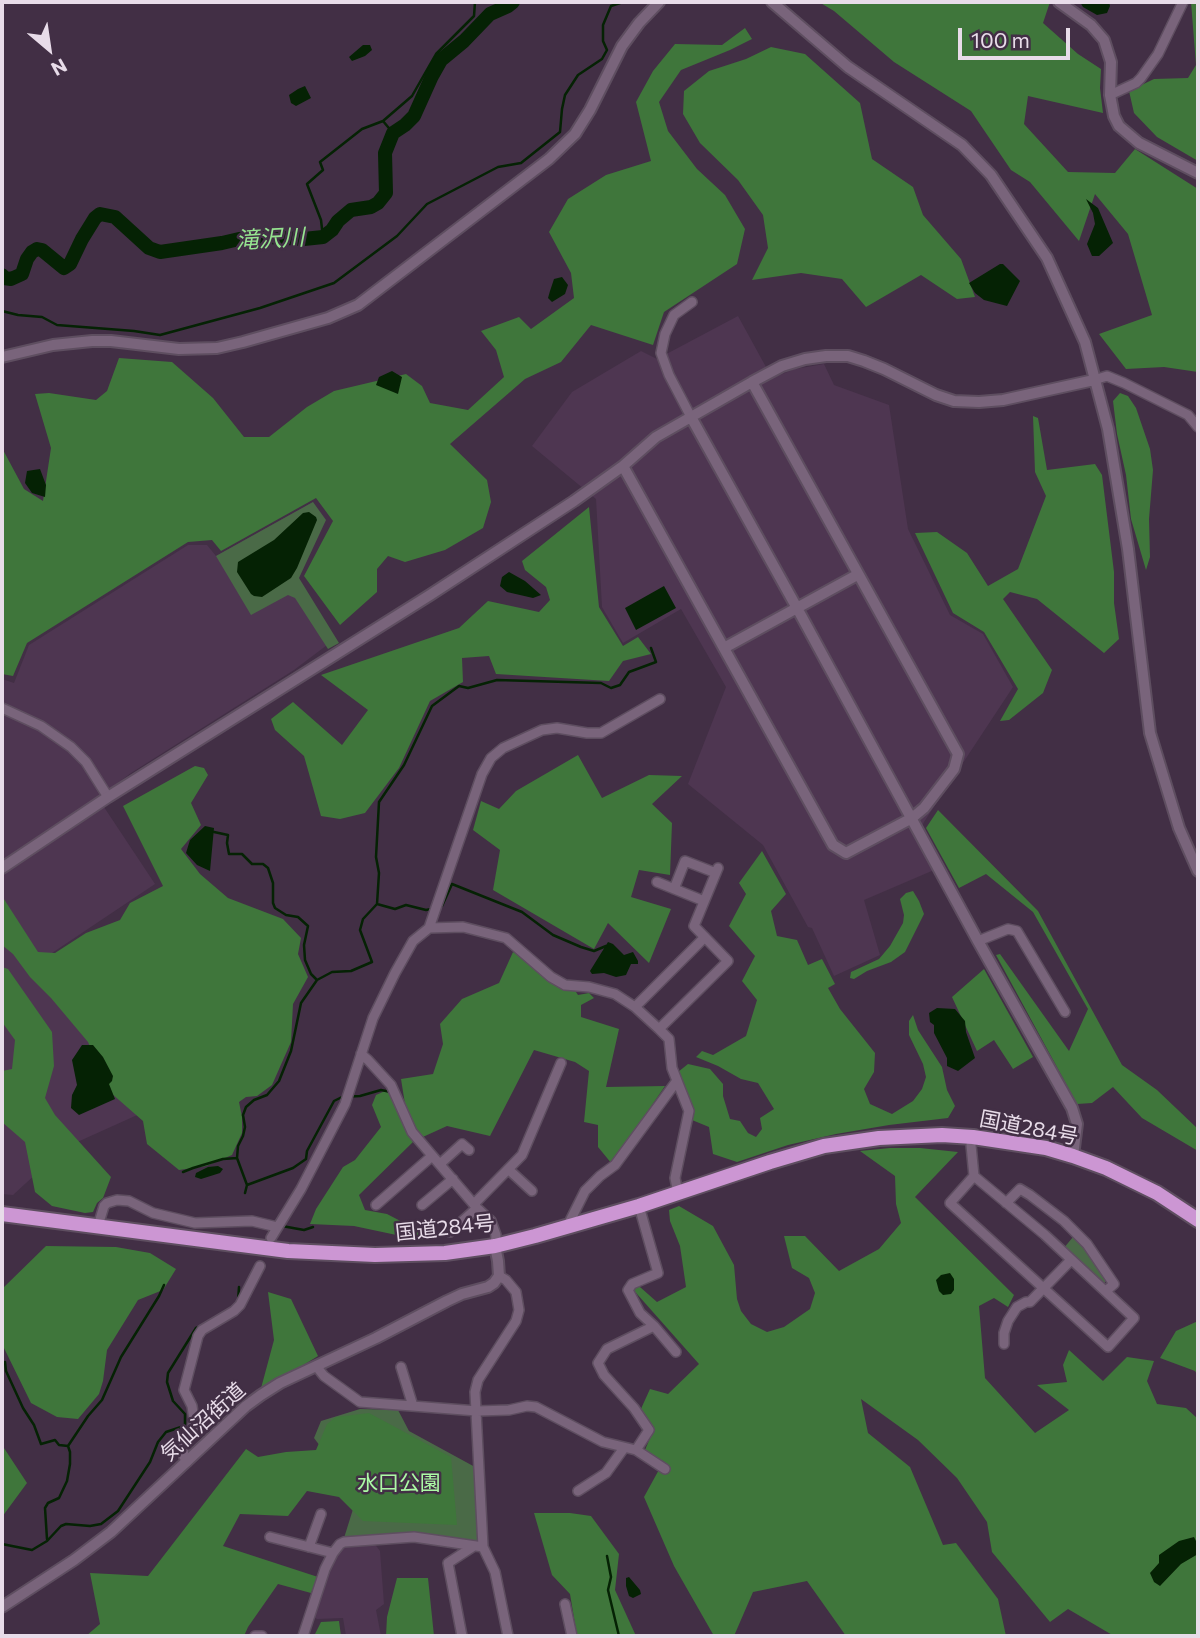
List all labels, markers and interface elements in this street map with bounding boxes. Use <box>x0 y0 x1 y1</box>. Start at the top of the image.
north arrow <box>14 14 84 84</box>
scale bar <box>962 14 1074 58</box>
text: 100 m <box>971 27 1030 52</box>
text: N <box>48 54 71 81</box>
water label: 滝沢川 <box>235 223 305 255</box>
street label: 国道284号 <box>978 1106 1080 1150</box>
street label: 国道284号 <box>394 1210 496 1246</box>
street label: 気仙沼街道 <box>156 1378 250 1466</box>
park label: 水口公園 <box>357 1470 441 1496</box>

